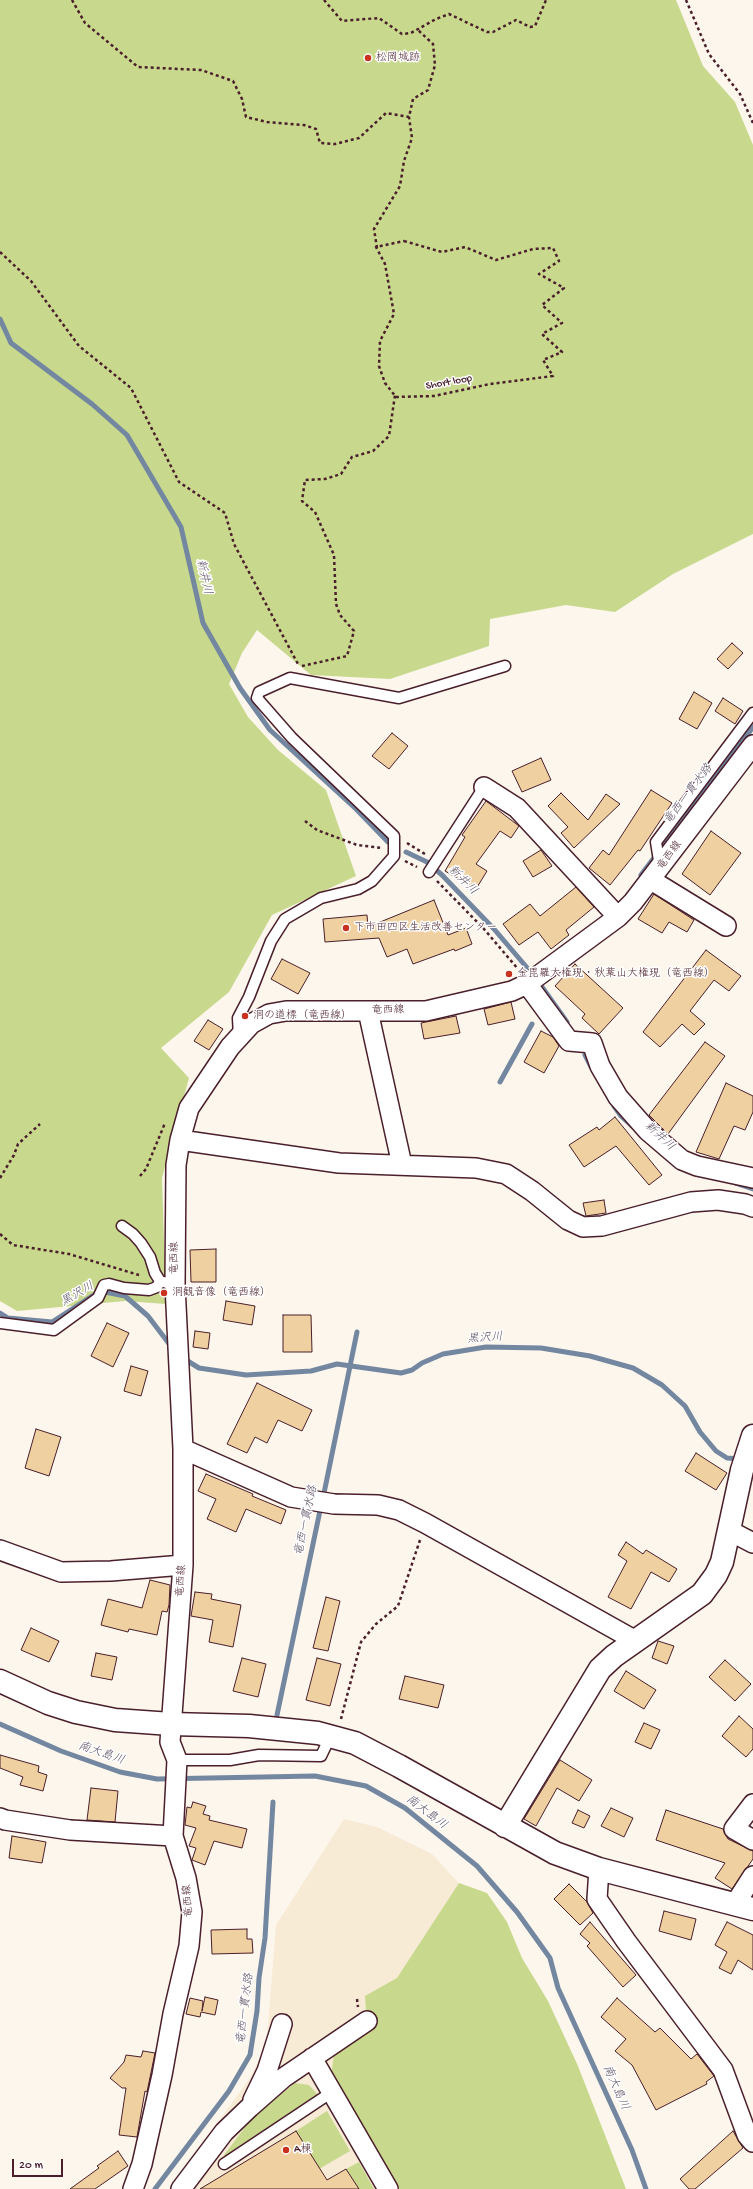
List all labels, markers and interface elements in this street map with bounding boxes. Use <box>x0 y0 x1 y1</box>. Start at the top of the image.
place label: 松岡城跡 <box>376 51 420 65</box>
marker: 松岡城跡 <box>363 53 373 63</box>
street label: Short loop <box>425 372 473 394</box>
water label: 新井川 <box>192 558 214 596</box>
water label: 竜西一貫水路 <box>662 762 716 828</box>
street label: 竜西線 <box>655 839 685 873</box>
water label: 新井川 <box>444 863 480 899</box>
place label: 下市田四区生活改善センター <box>354 921 497 935</box>
marker: 下市田四区生活改善センター <box>341 923 351 933</box>
place label: 金毘羅大権現・秋葉山大権現（竜西線） <box>517 967 715 981</box>
marker: 金毘羅大権現・秋葉山大権現（竜西線） <box>504 969 514 979</box>
street label: 竜西線 <box>371 1004 405 1018</box>
place label: 洞の道標（竜西線） <box>253 1009 352 1023</box>
marker: 洞の道標（竜西線） <box>240 1011 250 1021</box>
water label: 新井川 <box>641 1119 677 1155</box>
street label: 竜西線 <box>168 1242 182 1274</box>
water label: 黒沢川 <box>59 1280 97 1310</box>
place label: 洞観音像（竜西線） <box>172 1286 271 1300</box>
marker: 洞観音像（竜西線） <box>159 1288 169 1298</box>
water label: 黒沢川 <box>467 1331 503 1347</box>
water label: 竜西一貫水路 <box>292 1484 322 1558</box>
street label: 竜西線 <box>174 1564 190 1598</box>
water label: 南大島川 <box>76 1739 126 1769</box>
water label: 南大島川 <box>402 1793 450 1833</box>
street label: 竜西線 <box>181 1884 197 1918</box>
water label: 竜西一貫水路 <box>234 1972 258 2046</box>
water label: 南大島川 <box>599 2063 631 2113</box>
place label: A棟 <box>294 2143 311 2157</box>
marker: A棟 <box>281 2145 291 2155</box>
scale bar <box>14 2151 65 2177</box>
text: 20 m <box>19 2159 43 2173</box>

